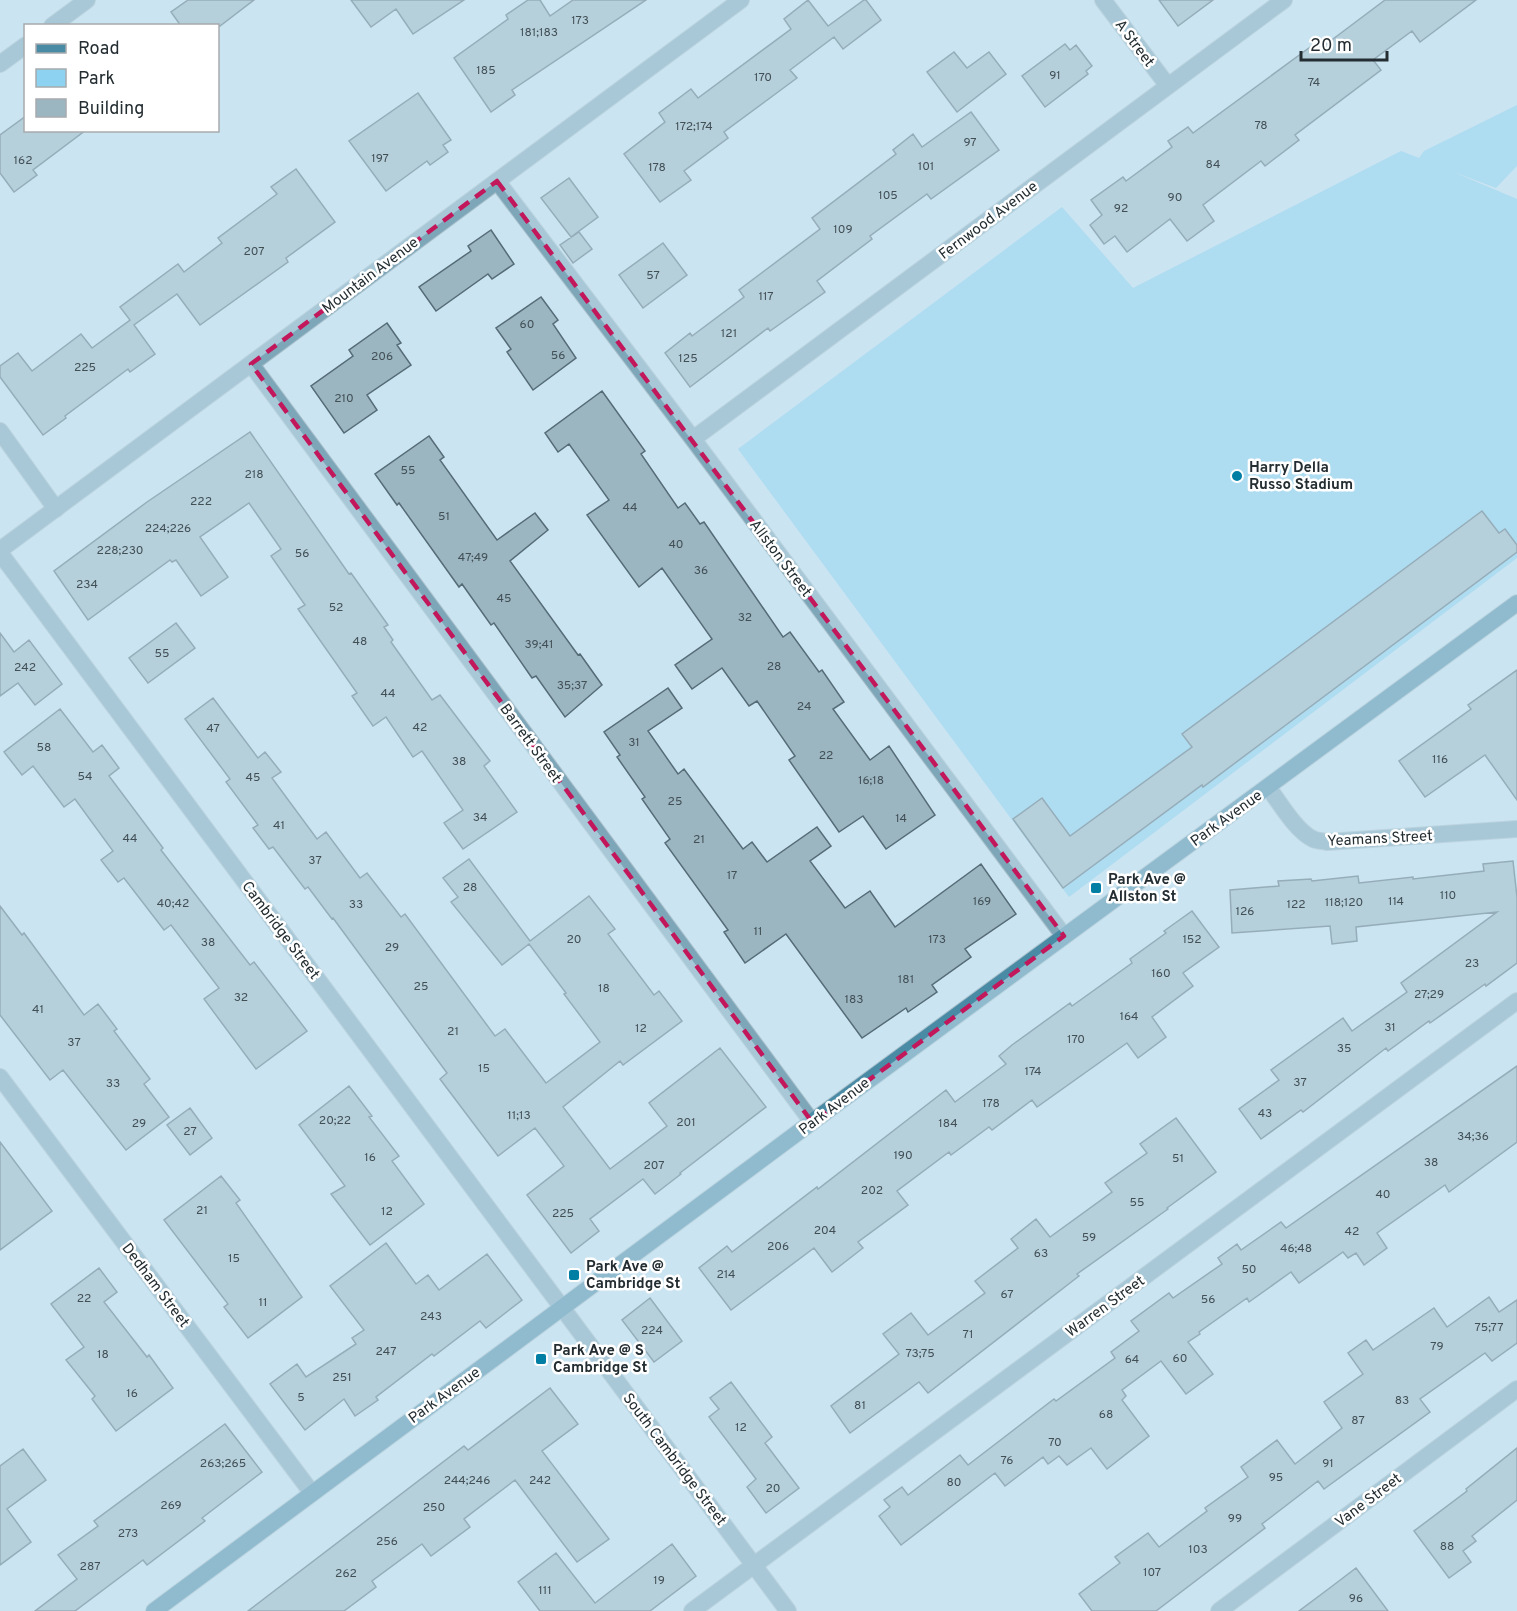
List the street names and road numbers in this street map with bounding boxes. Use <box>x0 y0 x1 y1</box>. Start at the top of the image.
street label: A Street <box>1110 16 1158 71</box>
street label: Fernwood Avenue <box>936 178 1042 265</box>
street label: Mountain Avenue <box>319 234 423 319</box>
street label: Allston Street <box>745 516 815 601</box>
street label: Barrett Street <box>495 701 565 787</box>
street label: Park Avenue <box>1187 787 1266 852</box>
street label: Yeamans Street <box>1327 827 1433 852</box>
street label: Cambridge Street <box>237 878 323 984</box>
street label: Park Avenue <box>796 1074 874 1140</box>
street label: Dedham Street <box>117 1240 193 1332</box>
street label: Warren Street <box>1063 1272 1149 1342</box>
street label: Park Avenue <box>405 1364 484 1429</box>
street label: South Cambridge Street <box>618 1390 730 1530</box>
street label: Vane Street <box>1332 1470 1406 1532</box>

